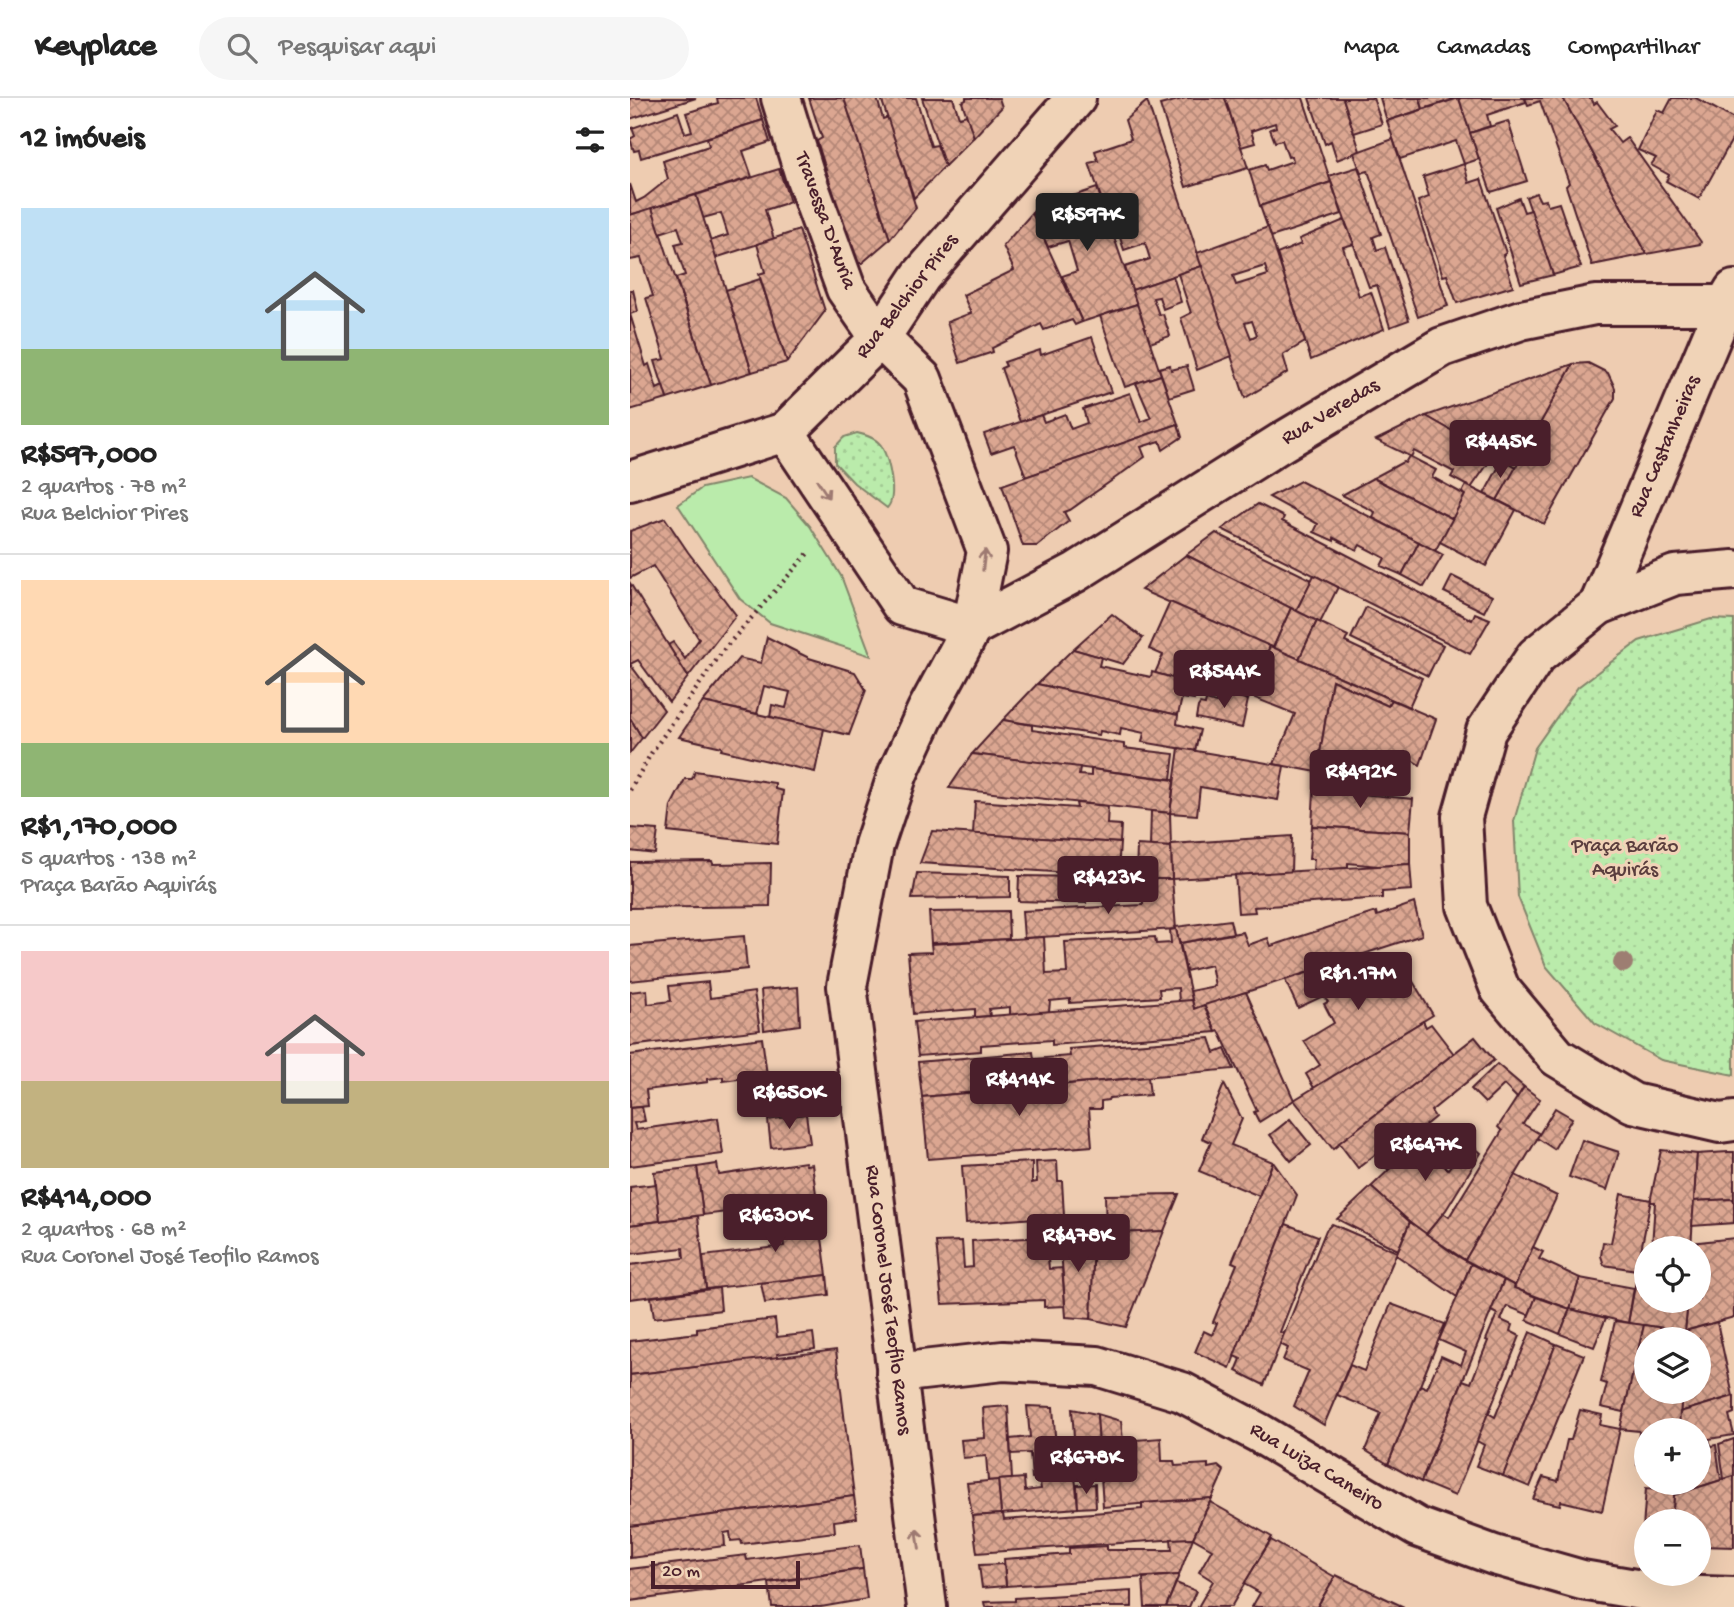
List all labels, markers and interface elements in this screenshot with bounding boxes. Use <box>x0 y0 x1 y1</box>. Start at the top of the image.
search box <box>199 17 689 80</box>
text: Keyplace <box>35 29 157 67</box>
icon: search <box>223 29 261 67</box>
text: Pesquisar aqui <box>279 33 436 64</box>
text: Mapa <box>1344 34 1399 63</box>
text: Camadas <box>1437 34 1530 63</box>
text: Compartilhar <box>1568 34 1699 63</box>
icon: filters <box>571 121 609 159</box>
text: 12 imóveis <box>21 123 145 158</box>
street label: Travessa D'Auria <box>787 148 861 294</box>
pin: R$597K <box>1030 194 1144 253</box>
text: R$597K <box>1052 202 1122 229</box>
street label: Rua Belchior Pires <box>851 228 965 365</box>
icon: home <box>252 253 378 379</box>
street label: Rua Castanheiras <box>1625 371 1708 522</box>
street label: Rua Veredas <box>1277 373 1386 452</box>
pin: R$445K <box>1443 420 1557 480</box>
text: R$445K <box>1466 429 1534 456</box>
text: R$597,000 <box>21 439 157 474</box>
text: 2 quartos · 78 m² <box>21 474 187 501</box>
one-way arrow <box>816 479 830 499</box>
text: Rua Belchior Pires <box>21 501 188 528</box>
one-way arrow <box>978 549 991 572</box>
icon: home <box>252 625 378 751</box>
pin: R$544K <box>1167 650 1281 710</box>
text: R$544K <box>1190 659 1258 686</box>
pin: R$492K <box>1303 750 1417 810</box>
text: R$492K <box>1326 759 1394 786</box>
text: R$1,170,000 <box>21 811 177 846</box>
park label: Praça Barão Aquirás <box>1571 835 1679 884</box>
text: 5 quartos · 138 m² <box>21 846 197 873</box>
pin: R$423K <box>1051 856 1165 916</box>
text: R$423K <box>1073 865 1143 892</box>
text: Praça Barão Aquirás <box>21 873 216 900</box>
pin: R$1.17M <box>1293 953 1423 1012</box>
text: R$1.17M <box>1320 961 1396 988</box>
icon: home <box>252 996 378 1122</box>
pin: R$414K <box>962 1058 1076 1118</box>
text: R$414K <box>986 1067 1052 1094</box>
pin: R$650K <box>732 1072 846 1131</box>
text: R$650K <box>753 1080 825 1107</box>
pin: R$647K <box>1368 1124 1482 1183</box>
text: R$647K <box>1390 1132 1460 1159</box>
street label: Rua Coronel José Teofilo Ramos <box>858 1164 916 1438</box>
text: R$414,000 <box>21 1182 151 1217</box>
pin: R$630K <box>718 1194 832 1254</box>
text: R$630K <box>739 1203 811 1230</box>
pin: R$478K <box>1021 1214 1135 1274</box>
text: 2 quartos · 68 m² <box>21 1217 186 1244</box>
text: R$478K <box>1043 1223 1113 1250</box>
map controls <box>1634 1236 1711 1586</box>
button: locate <box>1634 1236 1711 1313</box>
text: Rua Coronel José Teofilo Ramos <box>21 1244 318 1271</box>
button: layers <box>1634 1327 1711 1404</box>
street label: Rua Luiza Caneiro <box>1244 1418 1388 1518</box>
button: + <box>1634 1418 1711 1495</box>
pin: R$678K <box>1029 1436 1143 1496</box>
text: R$678K <box>1050 1445 1122 1472</box>
button: − <box>1634 1509 1711 1586</box>
one-way arrow <box>911 1528 924 1551</box>
scale bar <box>651 1558 800 1590</box>
text: 20 m <box>662 1561 700 1584</box>

